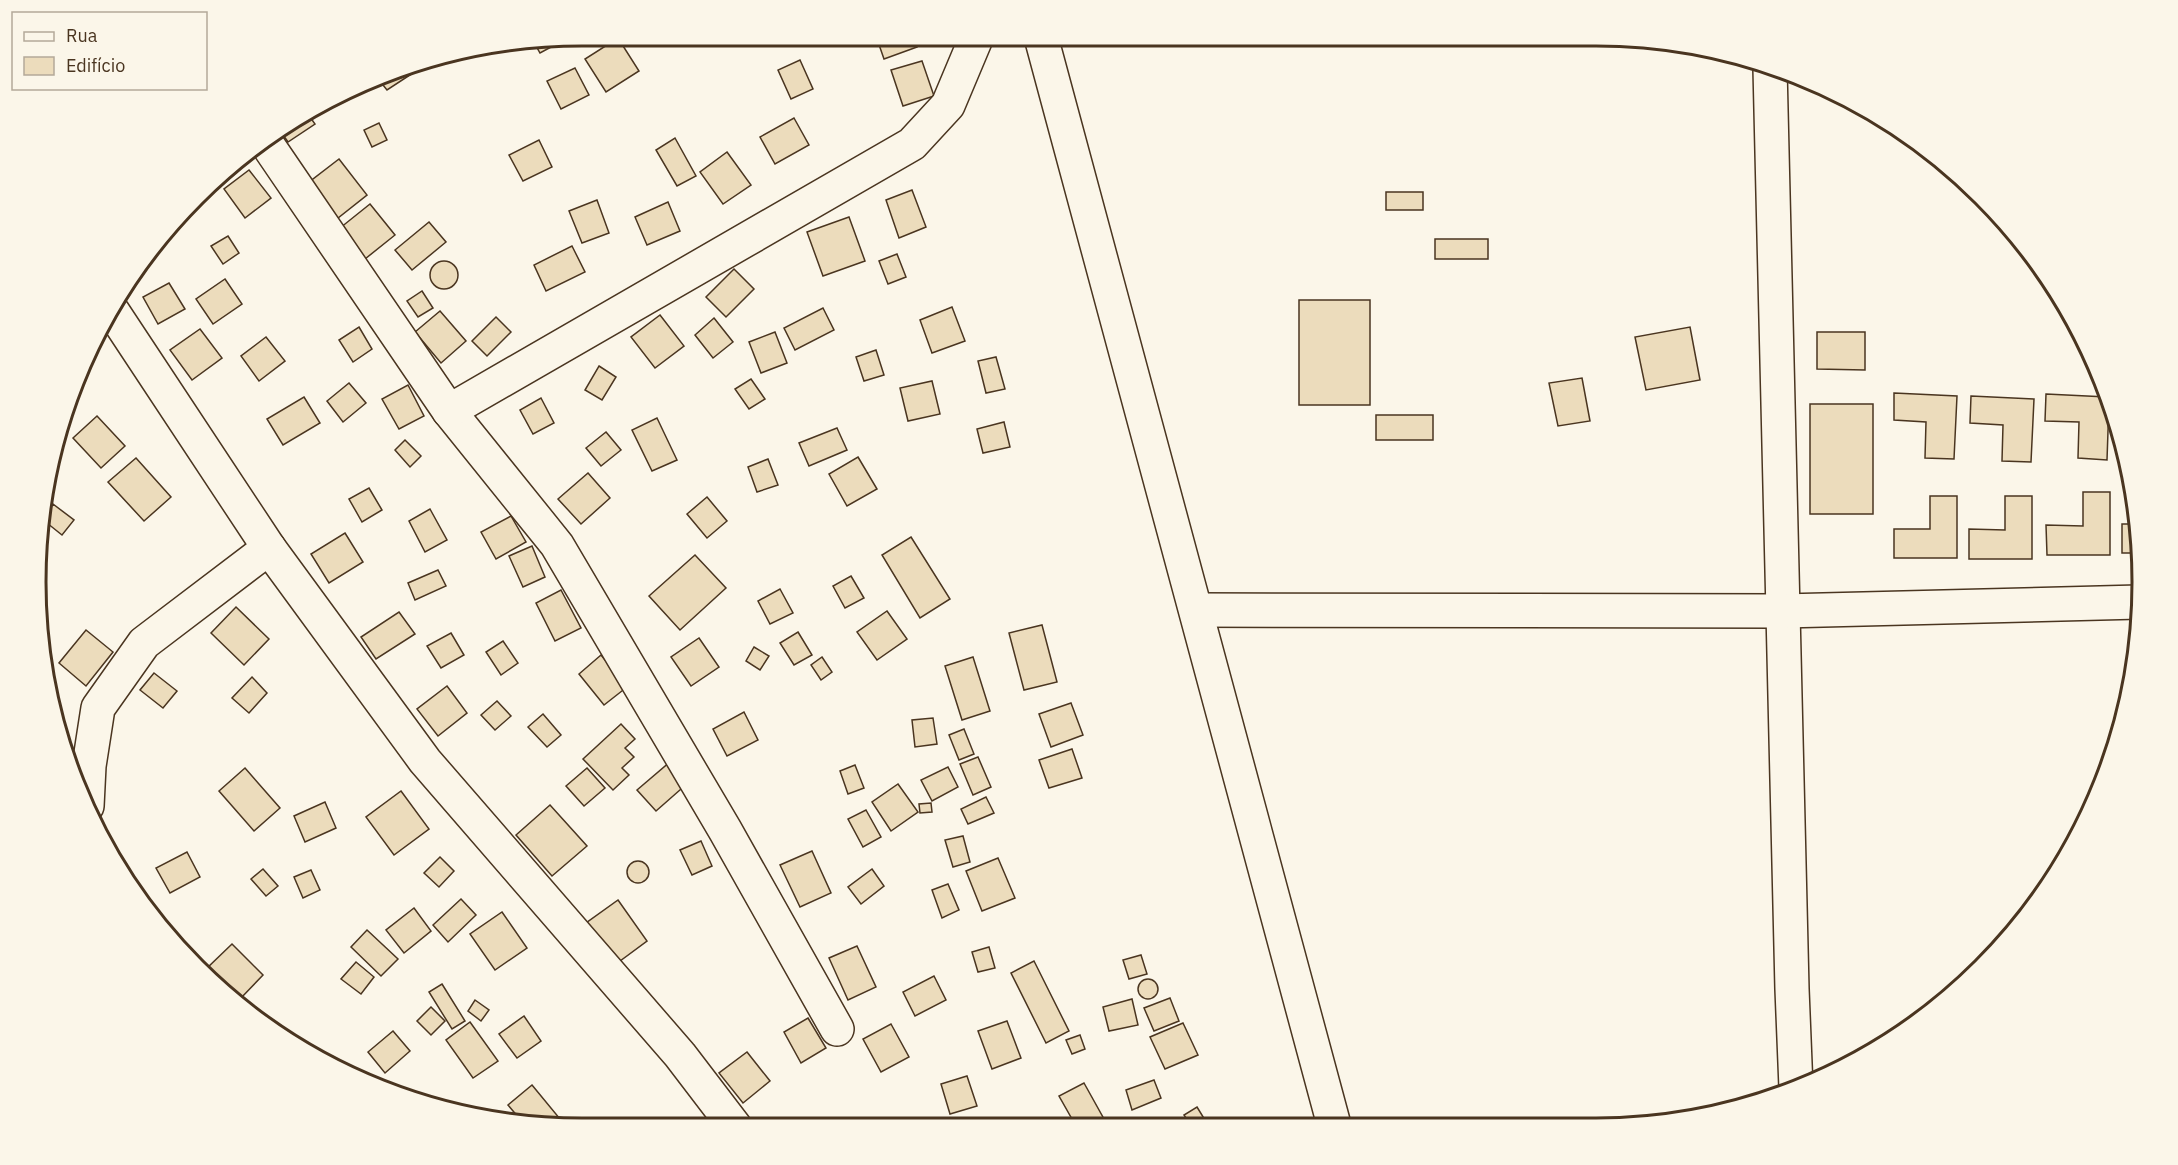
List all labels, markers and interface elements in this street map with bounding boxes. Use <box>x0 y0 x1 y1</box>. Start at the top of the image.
legend <box>12 12 207 90</box>
text: Rua <box>66 24 98 47</box>
text: Edifício <box>66 54 125 77</box>

